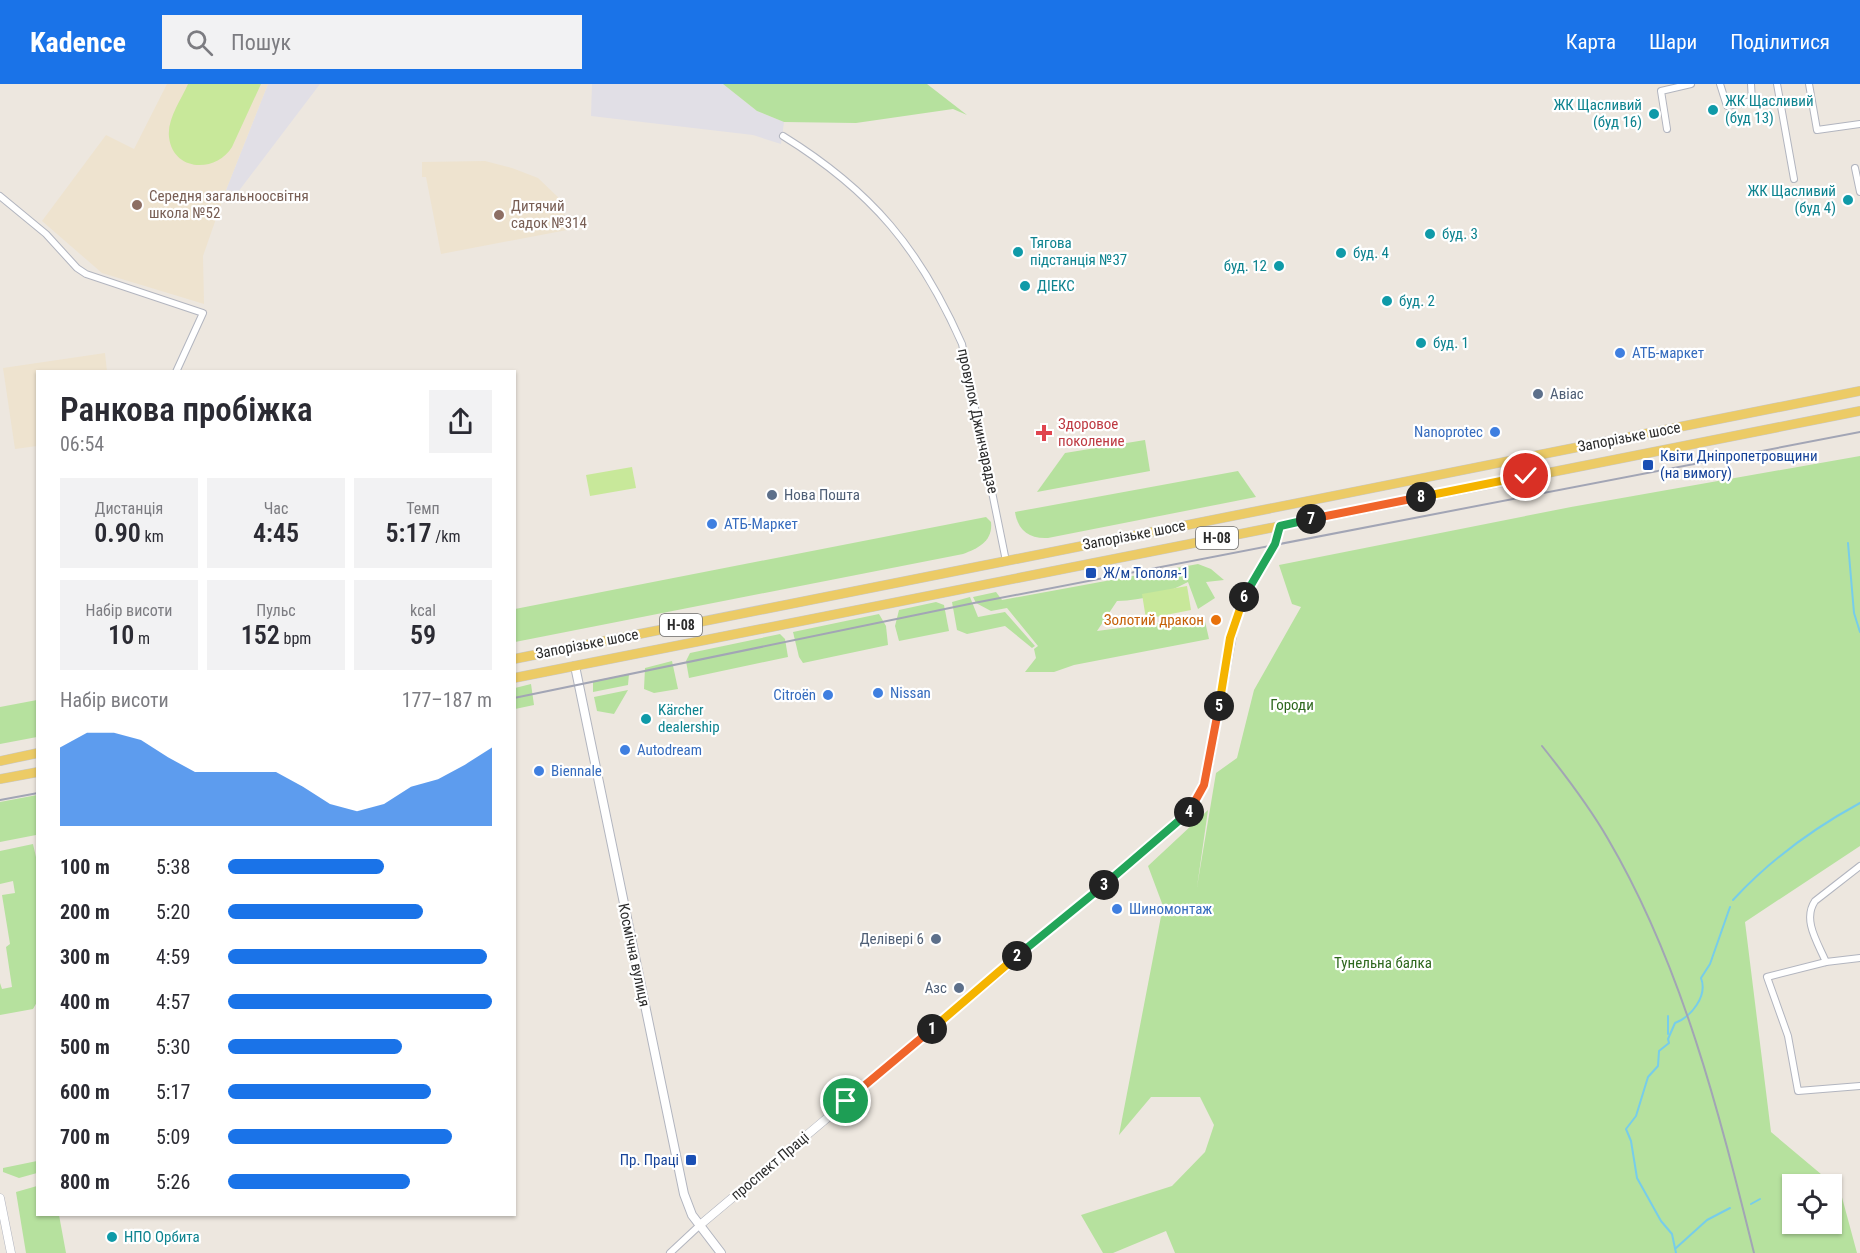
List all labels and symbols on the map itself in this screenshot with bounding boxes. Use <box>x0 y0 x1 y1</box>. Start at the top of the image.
place label: ЖК Щасливий (буд 13) <box>1725 92 1814 127</box>
place label: ЖК Щасливий (буд 16) <box>1553 96 1642 131</box>
marker: ЖК Щасливий (буд 13) <box>1706 103 1720 117</box>
marker: ЖК Щасливий (буд 16) <box>1647 107 1661 121</box>
place label: ЖК Щасливий (буд 4) <box>1747 182 1836 217</box>
place label: Середня загальноосвітня школа №52 <box>149 187 309 222</box>
marker: ЖК Щасливий (буд 4) <box>1841 193 1855 207</box>
place label: Дитячий садок №314 <box>511 197 587 232</box>
marker: Середня загальноосвітня школа №52 <box>130 198 144 212</box>
marker: Дитячий садок №314 <box>492 208 506 222</box>
place label: буд. 3 <box>1442 225 1478 243</box>
marker: буд. 3 <box>1423 227 1437 241</box>
place label: Тягова пiдстанцiя №37 <box>1030 234 1127 269</box>
place label: буд. 4 <box>1353 244 1389 262</box>
marker: Тягова пiдстанцiя №37 <box>1011 245 1025 259</box>
marker: буд. 4 <box>1334 246 1348 260</box>
place label: буд. 12 <box>1224 257 1267 275</box>
marker: буд. 12 <box>1272 259 1286 273</box>
place label: ДІЕКС <box>1037 277 1075 295</box>
marker: ДІЕКС <box>1018 279 1032 293</box>
place label: буд. 2 <box>1399 292 1435 310</box>
marker: буд. 2 <box>1380 294 1394 308</box>
place label: буд. 1 <box>1433 334 1469 352</box>
marker: буд. 1 <box>1414 336 1428 350</box>
place label: АТБ-маркет <box>1632 344 1704 362</box>
marker: АТБ-маркет <box>1613 346 1627 360</box>
street label: провулок Джинчарадзе <box>954 347 1002 495</box>
place label: Авіас <box>1550 385 1584 403</box>
marker: Авіас <box>1531 387 1545 401</box>
place label: Здоровое поколение <box>1058 415 1125 450</box>
street label: Запорізьке шосе <box>1576 418 1682 456</box>
place label: Nanoprotec <box>1414 423 1483 441</box>
marker: Здоровое поколение <box>1035 424 1053 442</box>
marker: Nanoprotec <box>1488 425 1502 439</box>
place label: Квіти Дніпропетровщини (на вимогу) <box>1660 447 1818 482</box>
pin <box>1500 450 1551 501</box>
marker: Квіти Дніпропетровщини (на вимогу) <box>1641 458 1655 472</box>
pin: 8 <box>1406 482 1436 512</box>
place label: Нова Пошта <box>784 486 860 504</box>
marker: Нова Пошта <box>765 488 779 502</box>
pin: 7 <box>1296 504 1326 534</box>
place label: АТБ-Маркет <box>724 515 798 533</box>
street label: Запорізьке шосе <box>1081 516 1187 554</box>
marker: АТБ-Маркет <box>705 517 719 531</box>
road number: Н-08 <box>1196 527 1238 549</box>
place label: Ж/м Тополя-1 <box>1103 564 1189 582</box>
marker: Ж/м Тополя-1 <box>1084 566 1098 580</box>
pin: 6 <box>1229 582 1259 612</box>
place label: Золотий дракон <box>1104 611 1204 629</box>
marker: Золотий дракон <box>1209 613 1223 627</box>
road number: Н-08 <box>660 614 702 636</box>
street label: Запорізьке шосе <box>534 625 640 663</box>
place label: Nissan <box>890 684 931 702</box>
place label: Citroën <box>773 686 816 704</box>
marker: Nissan <box>871 686 885 700</box>
marker: Citroën <box>821 688 835 702</box>
pin: 5 <box>1204 691 1234 721</box>
park label: Городи <box>1270 696 1314 714</box>
place label: Kärcher dealership <box>658 701 720 736</box>
marker: Kärcher dealership <box>639 712 653 726</box>
place label: Autodream <box>637 741 702 759</box>
marker: Autodream <box>618 743 632 757</box>
place label: Biennale <box>551 762 602 780</box>
marker: Biennale <box>532 764 546 778</box>
pin: 4 <box>1174 797 1204 827</box>
pin: 3 <box>1089 870 1119 900</box>
place label: Шиномонтаж <box>1129 900 1212 918</box>
street label: Космічна вулиця <box>614 902 654 1008</box>
marker: Шиномонтаж <box>1110 902 1124 916</box>
place label: Делівері 6 <box>860 930 924 948</box>
marker: Делівері 6 <box>929 932 943 946</box>
pin: 2 <box>1002 941 1032 971</box>
park label: Тунельна балка <box>1334 954 1432 972</box>
place label: Азс <box>925 979 947 997</box>
marker: Азс <box>952 981 966 995</box>
pin: 1 <box>917 1014 947 1044</box>
pin <box>820 1075 871 1126</box>
street label: проспект Праці <box>727 1128 813 1204</box>
place label: Пр. Праці <box>620 1151 679 1169</box>
marker: Пр. Праці <box>684 1153 698 1167</box>
place label: НПО Орбита <box>124 1228 200 1246</box>
marker: НПО Орбита <box>105 1230 119 1244</box>

